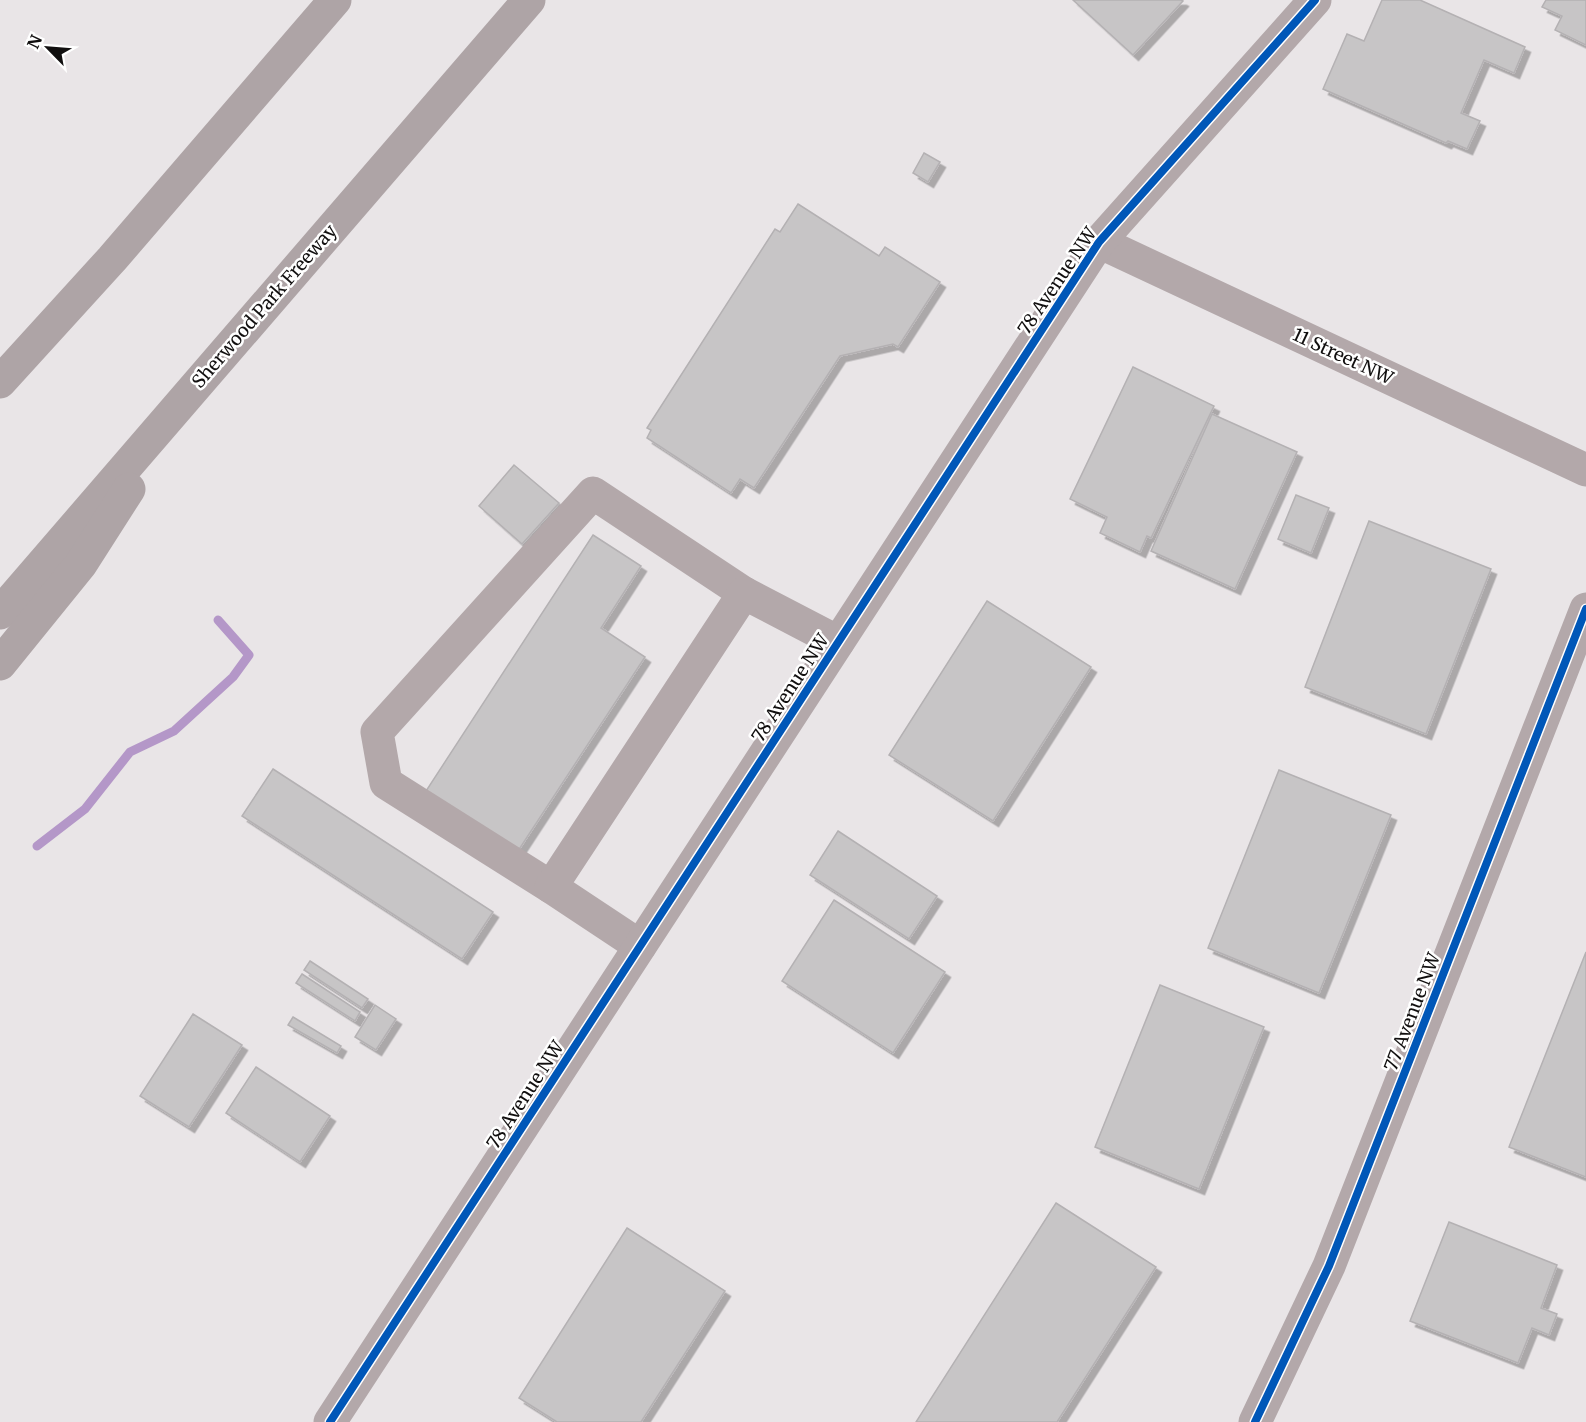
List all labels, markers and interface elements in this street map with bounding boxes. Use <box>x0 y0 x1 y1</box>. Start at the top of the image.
north arrow <box>18 18 78 78</box>
text: N <box>23 31 46 52</box>
street label: Sherwood Park Freeway <box>187 219 342 393</box>
street label: 78 Avenue NW <box>1013 222 1102 339</box>
street label: 11 Street NW <box>1289 323 1398 390</box>
street label: 78 Avenue NW <box>746 629 834 747</box>
street label: 77 Avenue NW <box>1379 949 1445 1074</box>
street label: 78 Avenue NW <box>481 1036 569 1154</box>

